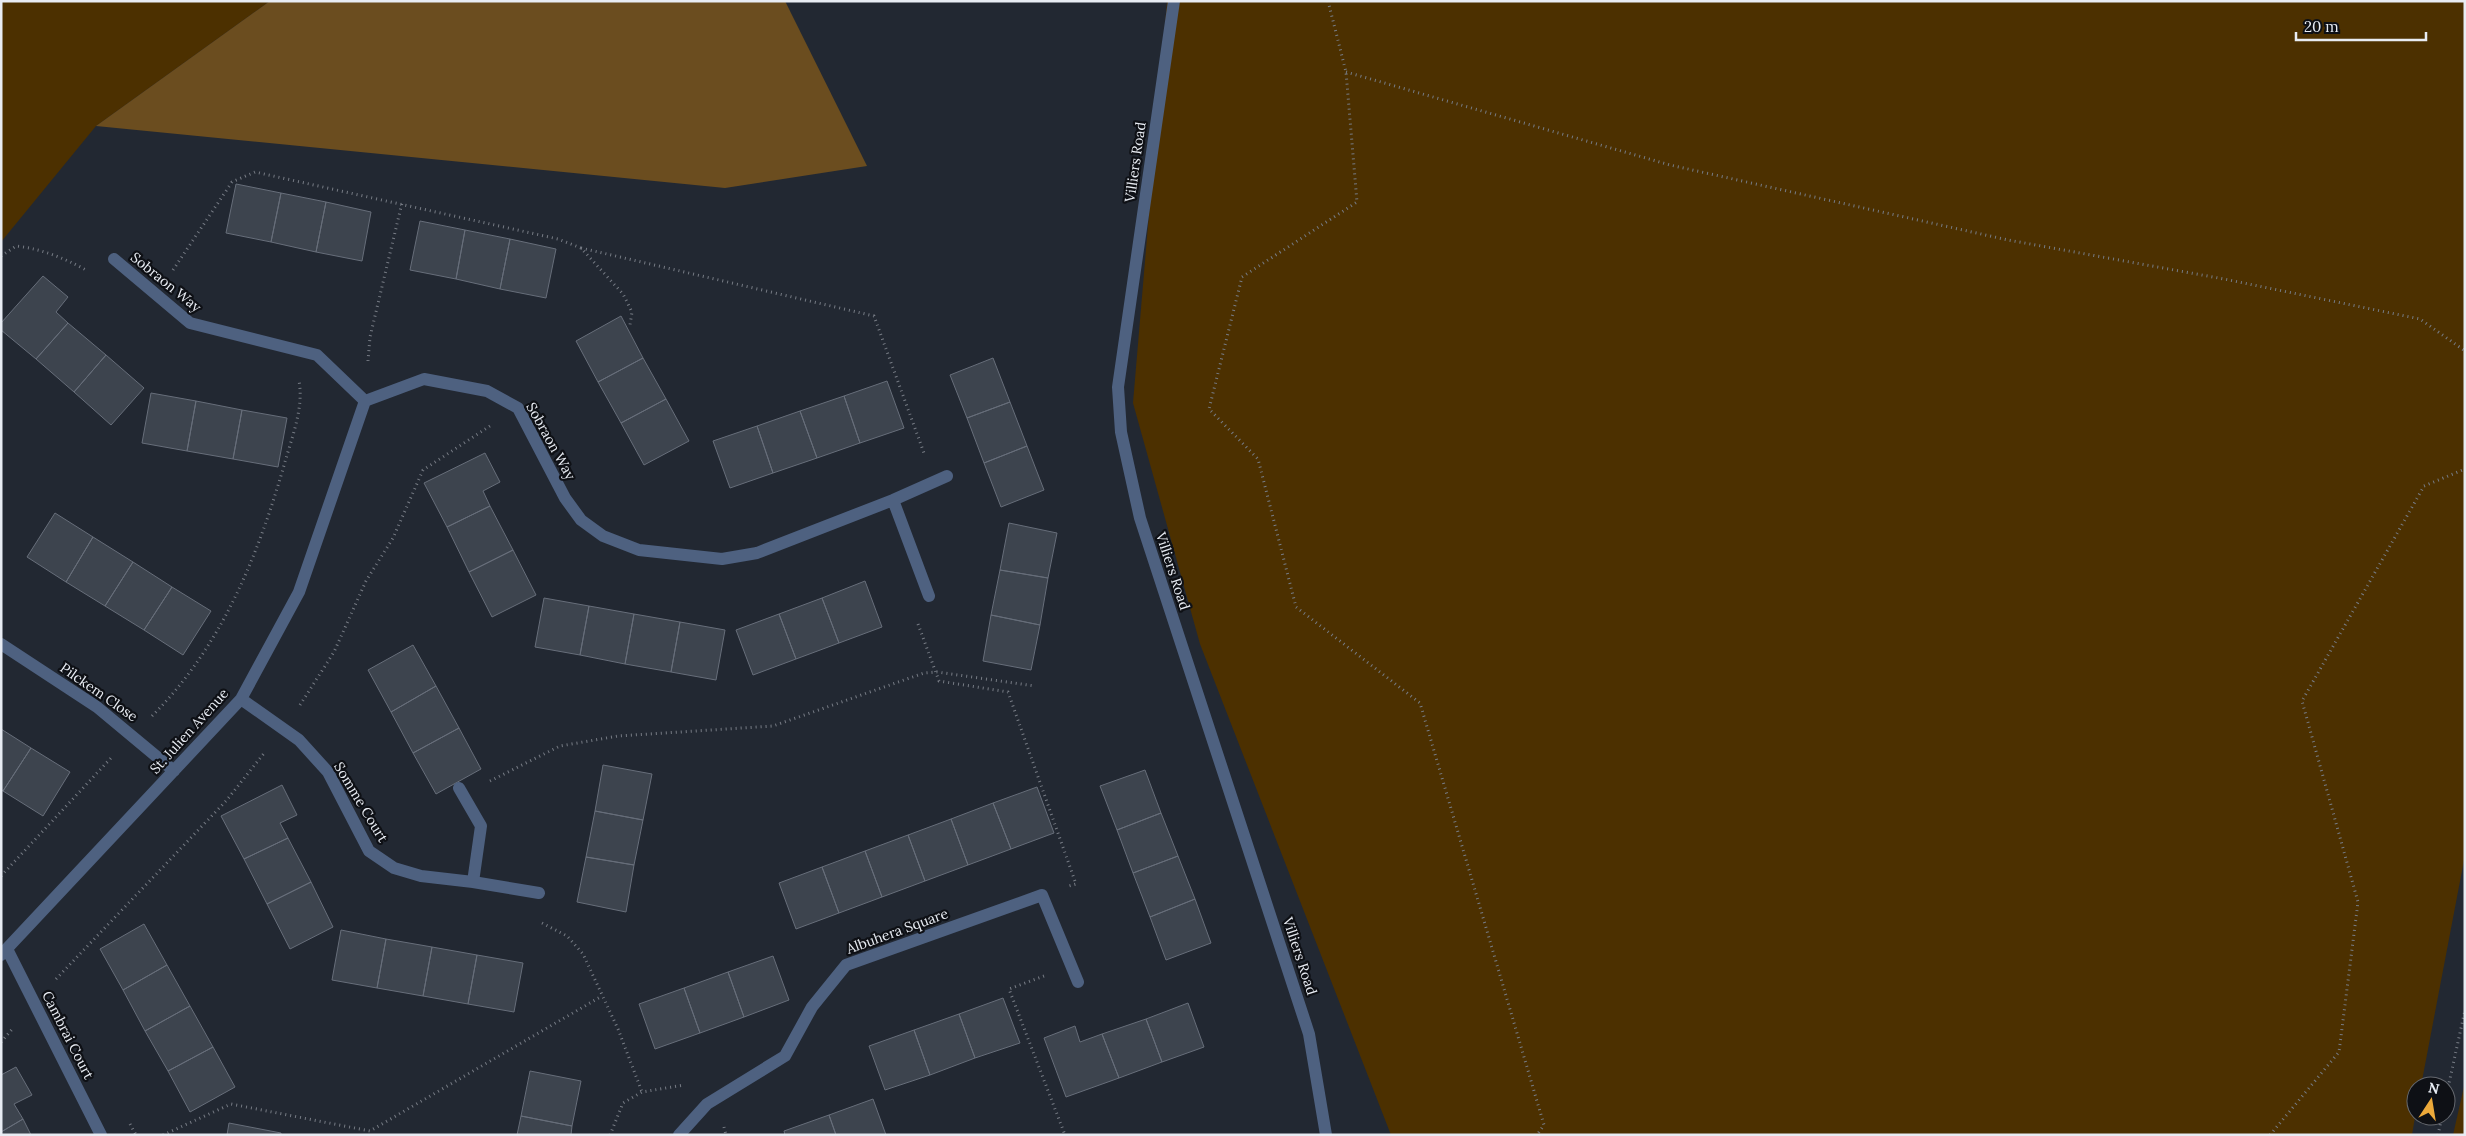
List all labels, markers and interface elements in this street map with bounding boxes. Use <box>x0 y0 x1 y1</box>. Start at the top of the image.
scale bar <box>2296 10 2426 42</box>
text: 20 m <box>2304 17 2339 36</box>
street label: Villiers Road <box>1120 121 1150 204</box>
street label: Sobraon Way <box>127 248 205 316</box>
street label: Sobraon Way <box>522 399 580 483</box>
street label: Villiers Road <box>1152 529 1194 612</box>
street label: Pilckem Close <box>57 659 142 726</box>
street label: St. Julien Avenue <box>146 684 232 778</box>
street label: Somme Court <box>330 759 392 846</box>
street label: Albuhera Square <box>843 904 951 958</box>
street label: Villiers Road <box>1279 914 1321 997</box>
street label: Cambrai Court <box>38 988 98 1083</box>
north arrow <box>2406 1076 2456 1126</box>
text: N <box>2427 1078 2441 1098</box>

